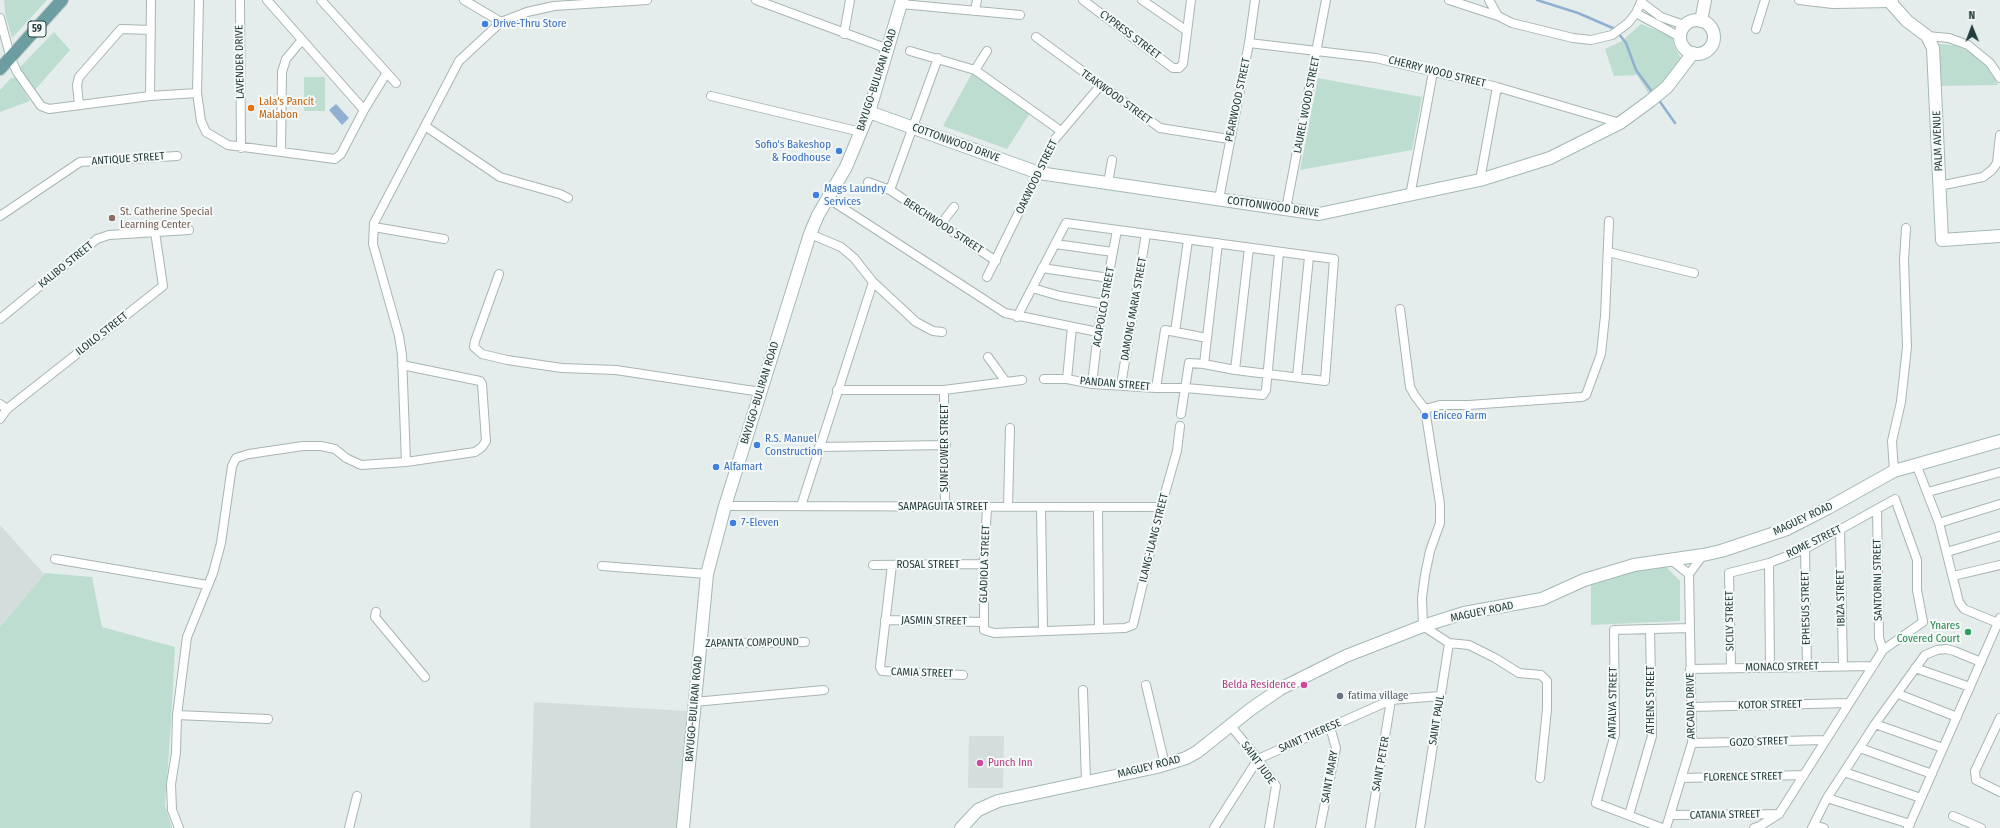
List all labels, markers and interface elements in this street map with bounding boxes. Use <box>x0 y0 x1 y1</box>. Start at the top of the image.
street label: CYPRESS STREET <box>1097 8 1163 62</box>
north arrow <box>1952 8 1992 48</box>
text: N <box>1968 9 1975 22</box>
place label: Drive-Thru Store <box>493 17 567 31</box>
marker: Drive-Thru Store <box>480 19 490 29</box>
road number: 59 <box>28 21 46 37</box>
street label: LAVENDER DRIVE <box>233 25 247 99</box>
street label: BAYUGO-BULIRAN ROAD <box>854 27 900 133</box>
street label: CHERRY WOOD STREET <box>1387 54 1487 90</box>
street label: LAUREL WOOD STREET <box>1291 55 1323 155</box>
street label: PEARWOOD STREET <box>1223 57 1253 143</box>
street label: TEAKWOOD STREET <box>1078 67 1154 127</box>
place label: Lala's Pancit Malabon <box>259 95 314 121</box>
marker: Lala's Pancit Malabon <box>246 103 256 113</box>
street label: PALM AVENUE <box>1930 110 1946 172</box>
street label: COTTONWOOD DRIVE <box>910 121 1002 165</box>
place label: Sofio's Bakeshop & Foodhouse <box>755 138 831 164</box>
street label: OAKWOOD STREET <box>1013 138 1061 216</box>
marker: Sofio's Bakeshop & Foodhouse <box>834 146 844 156</box>
street label: ANTIQUE STREET <box>91 150 165 168</box>
place label: Mags Laundry Services <box>824 182 886 208</box>
marker: Mags Laundry Services <box>811 190 821 200</box>
street label: COTTONWOOD DRIVE <box>1226 194 1320 220</box>
street label: BERCHWOOD STREET <box>901 195 985 257</box>
place label: St. Catherine Special Learning Center <box>120 205 213 231</box>
marker: St. Catherine Special Learning Center <box>107 213 117 223</box>
street label: KALIBO STREET <box>36 239 96 291</box>
street label: DAMONG MARIA STREET <box>1118 256 1150 362</box>
street label: ACAPOLCO STREET <box>1090 266 1118 348</box>
street label: ILOILO STREET <box>73 310 131 358</box>
street label: BAYUGO-BULIRAN ROAD <box>738 340 782 446</box>
street label: PANDAN STREET <box>1079 374 1151 394</box>
street label: SUNFLOWER STREET <box>938 404 952 492</box>
place label: Eniceo Farm <box>1433 409 1487 423</box>
marker: Eniceo Farm <box>1420 411 1430 421</box>
place label: R.S. Manuel Construction <box>765 432 822 458</box>
marker: R.S. Manuel Construction <box>752 440 762 450</box>
place label: Alfamart <box>724 460 762 474</box>
marker: Alfamart <box>711 462 721 472</box>
street label: ILANG-ILANG STREET <box>1137 492 1171 584</box>
street label: MAGUEY ROAD <box>1771 499 1835 539</box>
street label: SAMPAGUITA STREET <box>898 500 988 514</box>
place label: 7-Eleven <box>741 516 779 530</box>
marker: 7-Eleven <box>728 518 738 528</box>
street label: ROME STREET <box>1784 523 1844 561</box>
street label: GLADIOLA STREET <box>977 525 993 603</box>
street label: SANTORINI STREET <box>1871 539 1885 621</box>
street label: ROSAL STREET <box>896 558 960 572</box>
street label: IBIZA STREET <box>1834 569 1848 627</box>
street label: EPHESUS STREET <box>1799 571 1813 645</box>
street label: SICILY STREET <box>1723 591 1737 651</box>
street label: MAGUEY ROAD <box>1449 599 1515 625</box>
street label: JASMIN STREET <box>901 614 967 628</box>
place label: Ynares Covered Court <box>1897 619 1960 645</box>
marker: Ynares Covered Court <box>1963 627 1973 637</box>
street label: ZAPANTA COMPOUND <box>705 636 799 650</box>
street label: BAYUGO-BULIRAN ROAD <box>683 655 705 763</box>
street label: MONACO STREET <box>1745 660 1819 674</box>
street label: CAMIA STREET <box>891 665 953 681</box>
street label: ATHENS STREET <box>1644 666 1658 734</box>
street label: ANTALYA STREET <box>1606 667 1620 739</box>
street label: ARCADIA DRIVE <box>1684 673 1698 739</box>
place label: Belda Residence <box>1222 678 1296 692</box>
marker: Belda Residence <box>1299 680 1309 690</box>
place label: fatima village <box>1348 689 1408 703</box>
marker: fatima village <box>1335 691 1345 701</box>
street label: SAINT PAUL <box>1427 694 1447 746</box>
street label: KOTOR STREET <box>1738 698 1802 712</box>
street label: SAINT THERESE <box>1277 716 1343 756</box>
street label: GOZO STREET <box>1729 734 1789 750</box>
street label: SAINT PETER <box>1370 735 1392 793</box>
street label: SAINT JUDE <box>1238 739 1278 787</box>
street label: SAINT MARY <box>1319 750 1341 804</box>
street label: MAGUEY ROAD <box>1116 753 1182 781</box>
place label: Punch Inn <box>988 756 1033 770</box>
marker: Punch Inn <box>975 758 985 768</box>
street label: FLORENCE STREET <box>1703 770 1783 784</box>
street label: CATANIA STREET <box>1689 808 1761 822</box>

